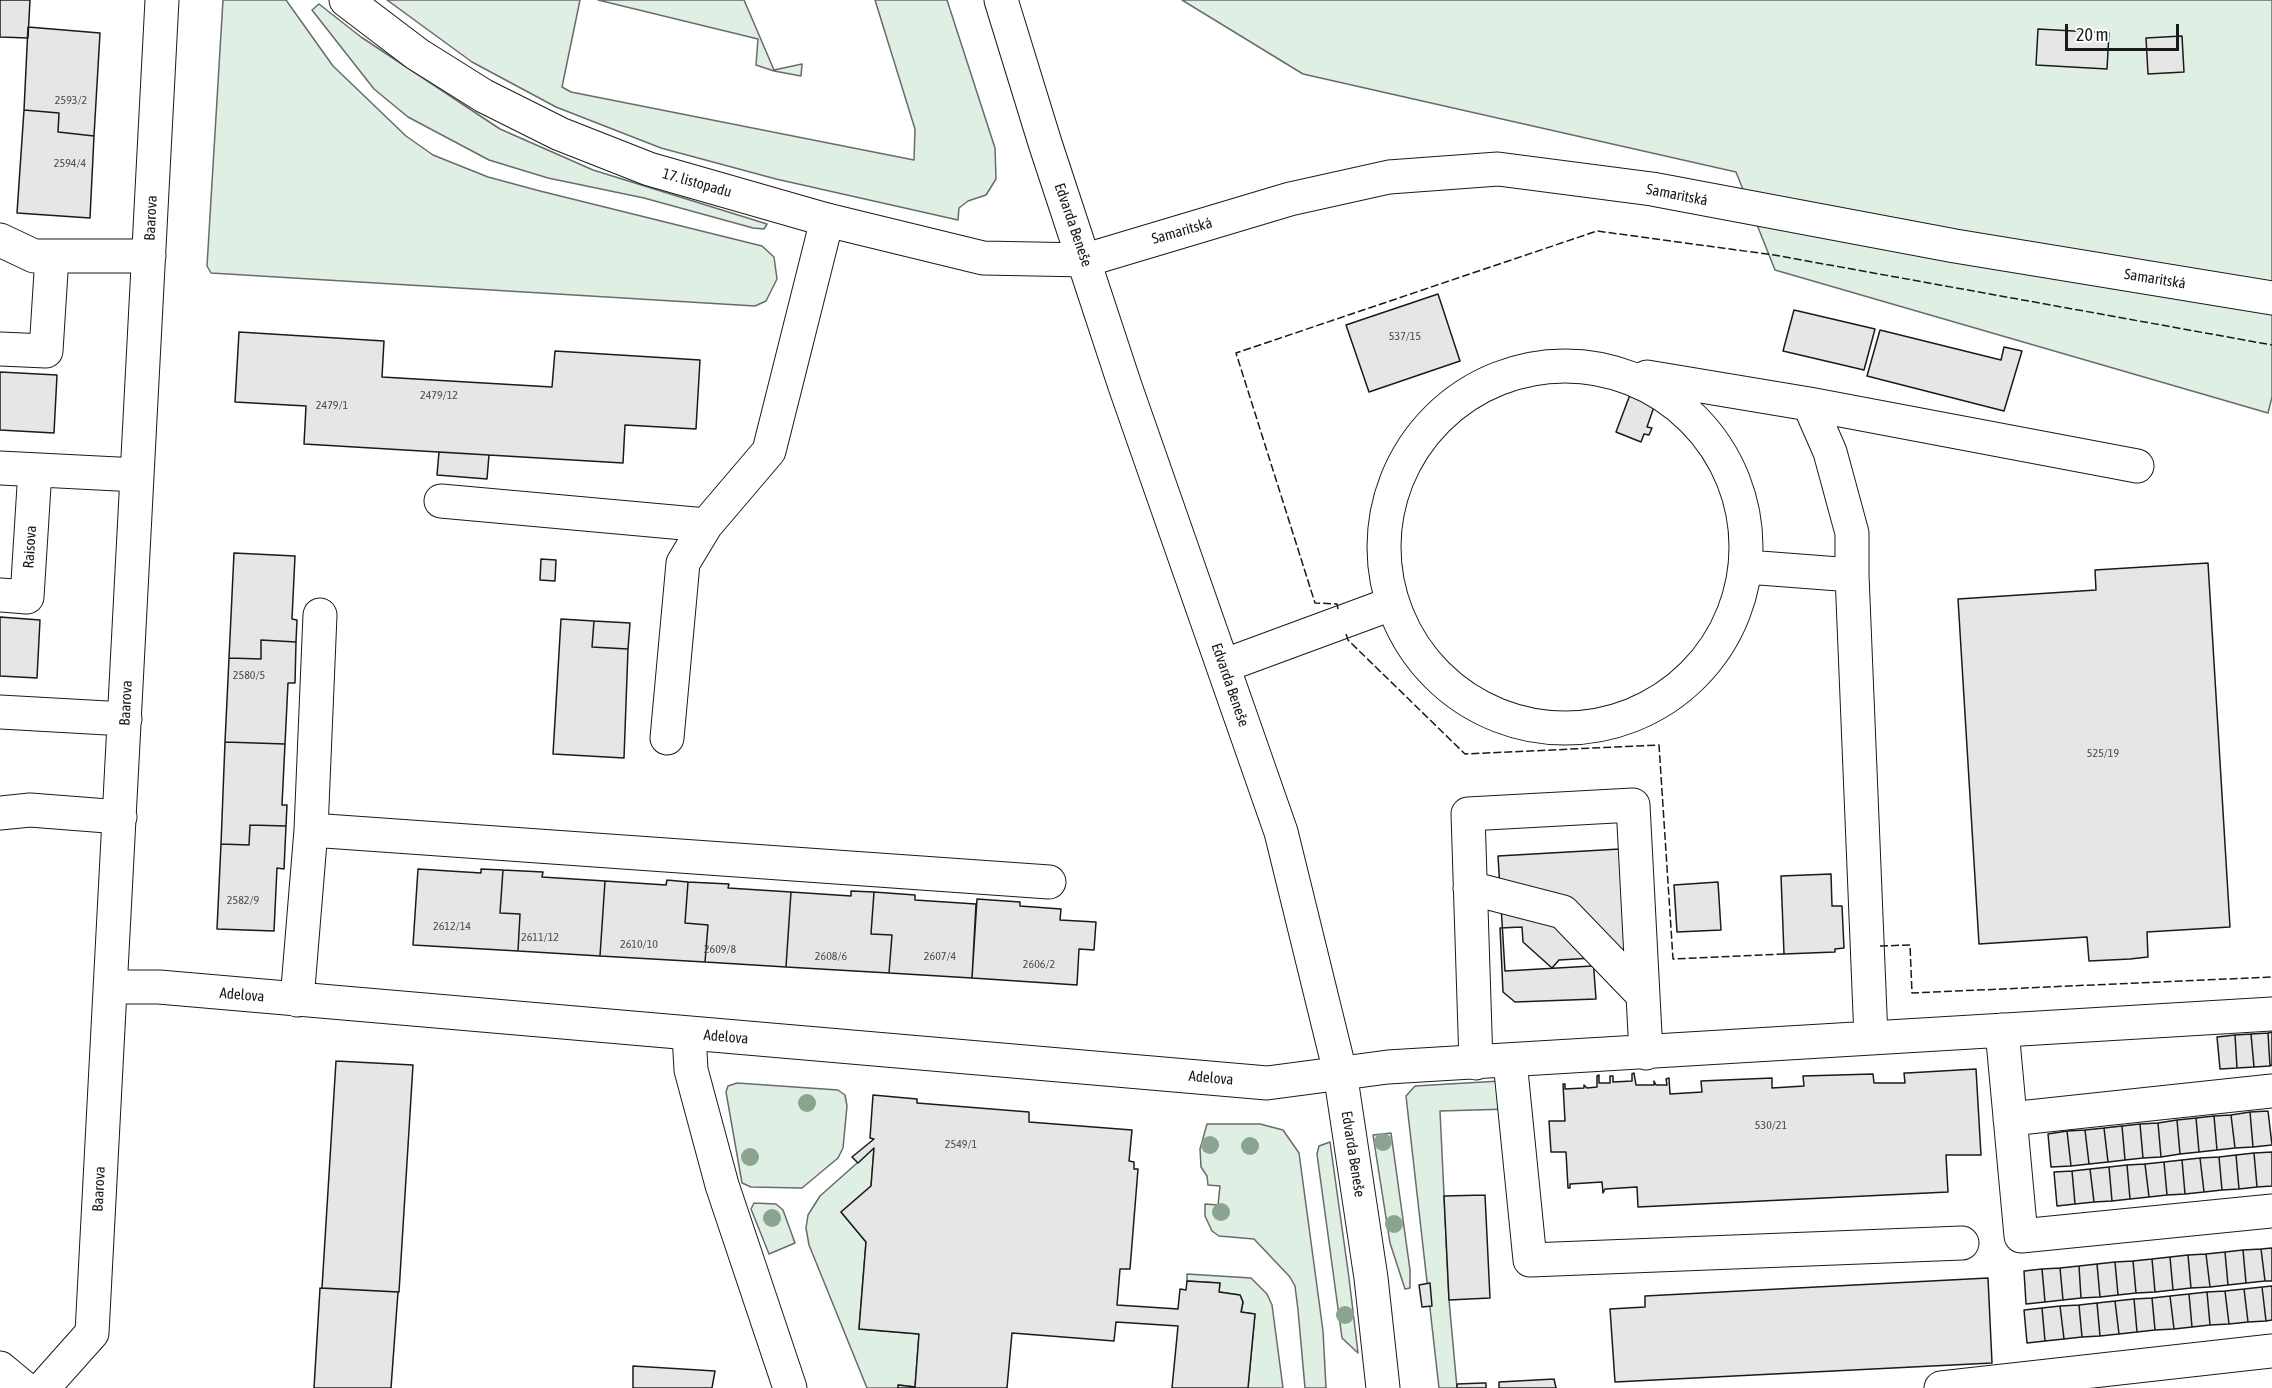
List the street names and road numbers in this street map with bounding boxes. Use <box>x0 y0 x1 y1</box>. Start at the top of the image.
street label: 17. listopadu <box>660 165 734 201</box>
street label: Samaritská <box>1645 180 1709 210</box>
street label: Edvarda Beneše <box>1050 181 1096 269</box>
street label: Baarova <box>141 195 161 241</box>
street label: Samaritská <box>1150 214 1214 248</box>
street label: Samaritská <box>2123 265 2187 293</box>
street label: Raisova <box>20 525 40 569</box>
street label: Edvarda Beneše <box>1207 641 1253 729</box>
street label: Baarova <box>116 680 136 726</box>
street label: Adelova <box>219 984 265 1006</box>
street label: Adelova <box>703 1026 749 1048</box>
street label: Adelova <box>1188 1067 1234 1089</box>
street label: Edvarda Beneše <box>1337 1110 1369 1198</box>
street label: Baarova <box>89 1166 109 1212</box>

